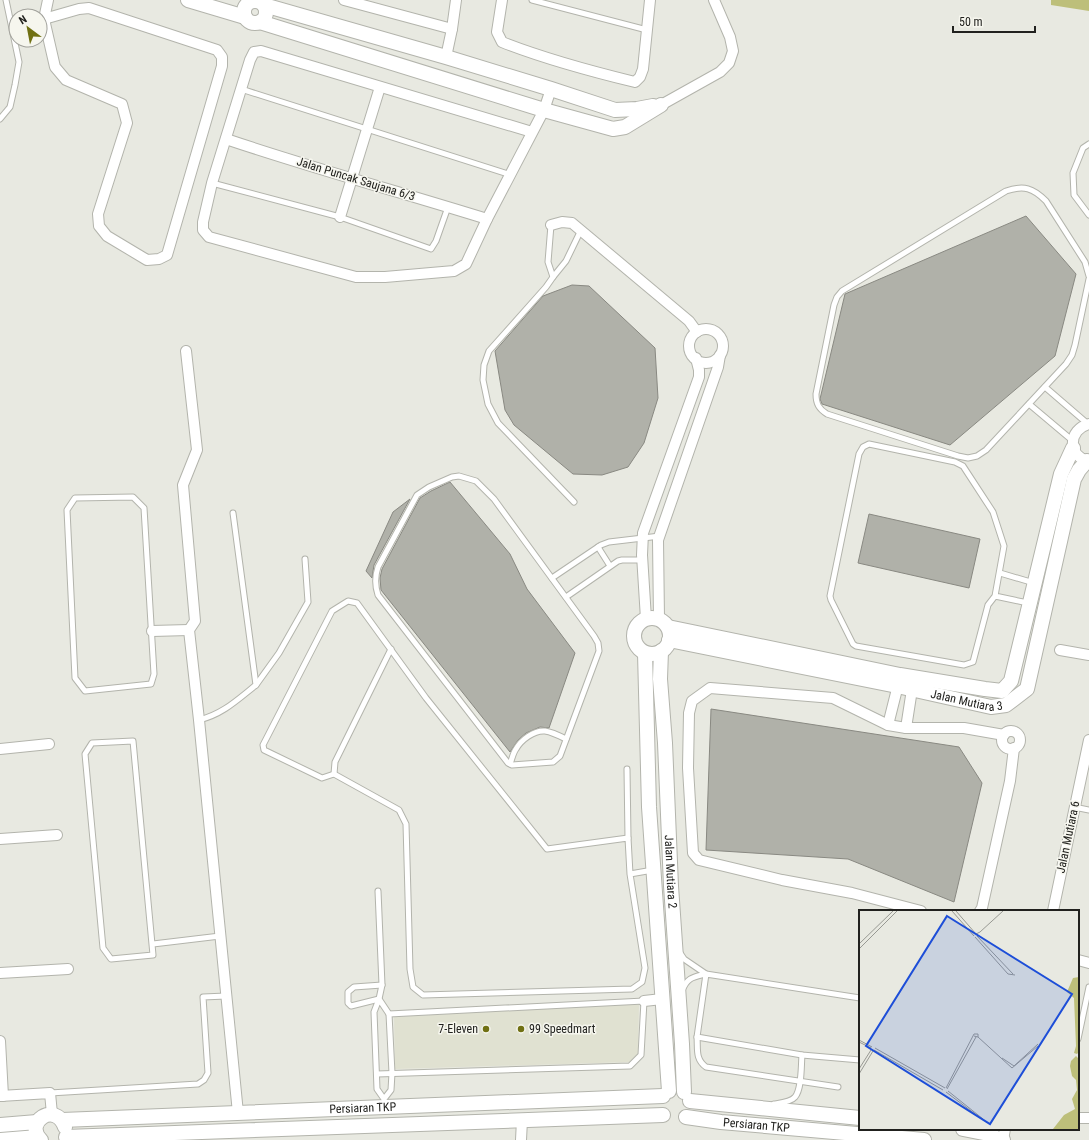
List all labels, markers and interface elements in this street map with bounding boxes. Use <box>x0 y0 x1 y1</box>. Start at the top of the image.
north arrow <box>8 8 48 48</box>
scale bar <box>953 8 1035 34</box>
text: N <box>17 13 29 27</box>
text: 50 m <box>959 15 983 29</box>
street label: Jalan Puncak Saujana 6/3 <box>295 154 417 204</box>
street label: Jalan Mutiara 3 <box>929 687 1004 714</box>
street label: Jalan Mutiara 6 <box>1054 800 1082 874</box>
street label: Jalan Mutiara 2 <box>662 835 680 909</box>
inset map <box>859 910 1079 1130</box>
place label: 7-Eleven <box>438 1022 478 1036</box>
place label: 99 Speedmart <box>529 1022 596 1036</box>
marker: 7-Eleven <box>481 1024 491 1034</box>
marker: 99 Speedmart <box>516 1024 526 1034</box>
street label: Persiaran TKP <box>329 1100 397 1116</box>
street label: Persiaran TKP <box>723 1115 791 1135</box>

